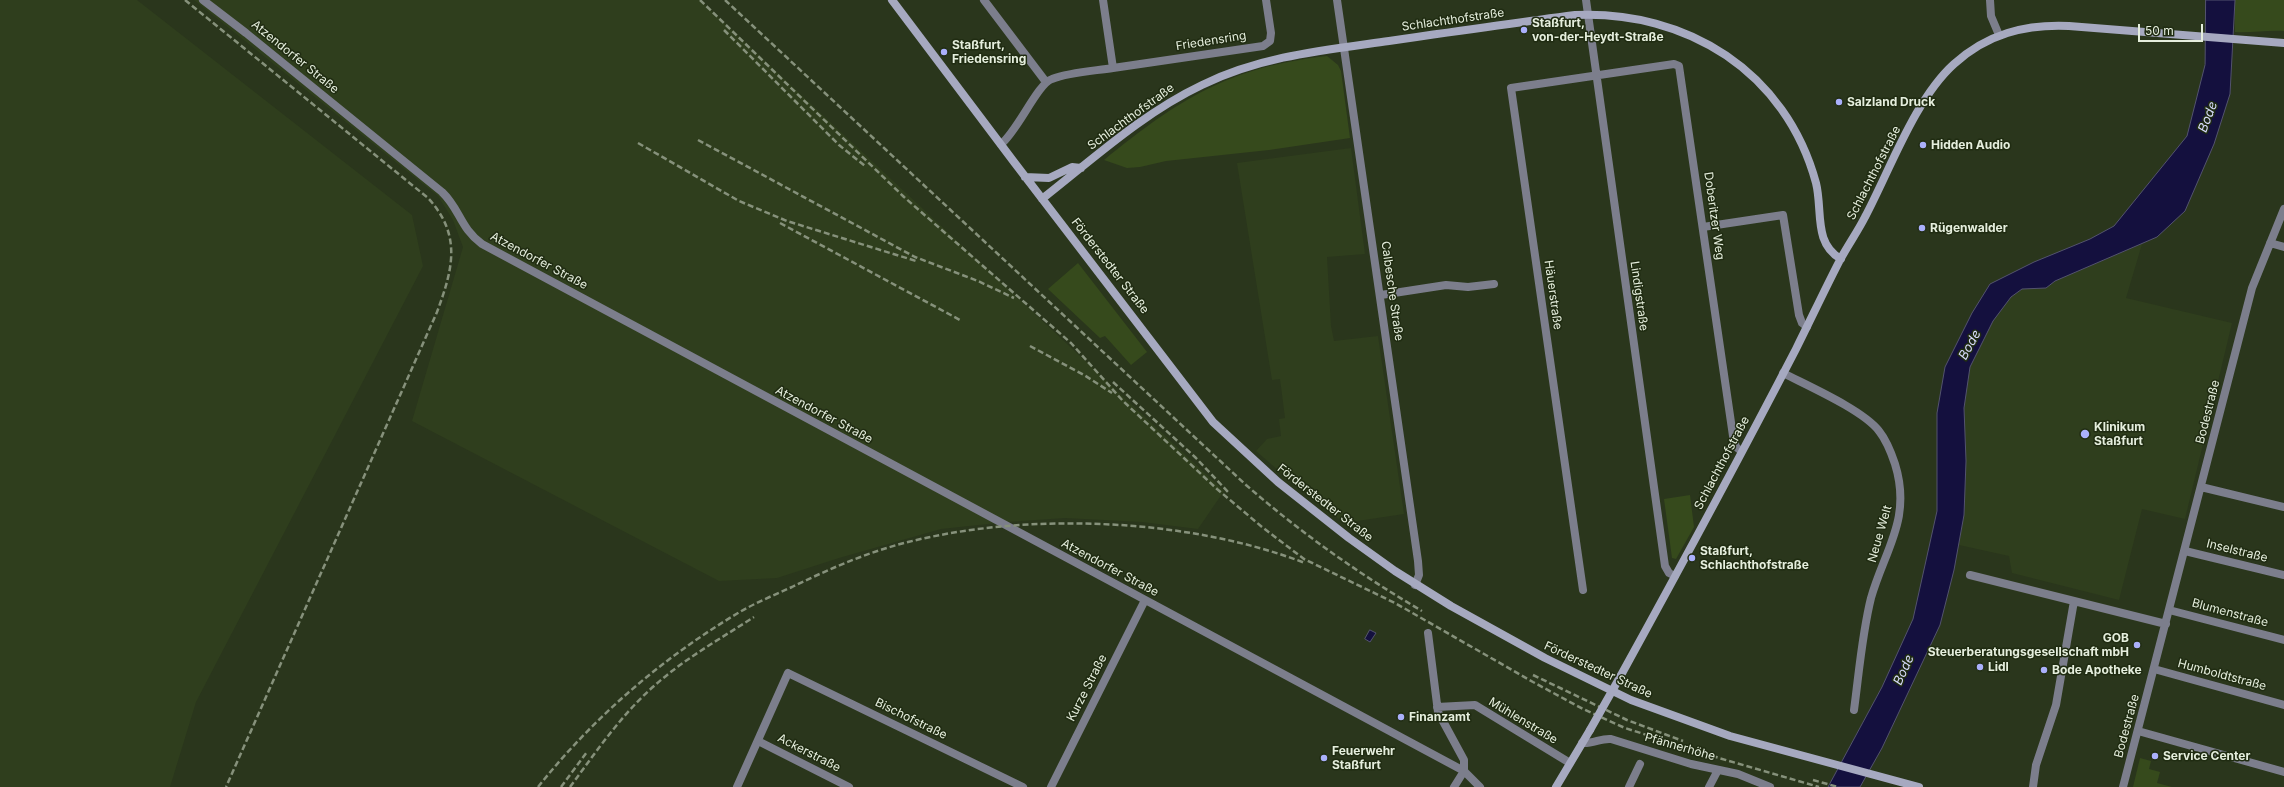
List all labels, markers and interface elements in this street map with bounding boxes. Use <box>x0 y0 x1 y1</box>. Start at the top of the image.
street label: Schlachthofstraße <box>1401 6 1505 34</box>
place label: Staßfurt, von-der-Heydt-Straße <box>1532 16 1664 44</box>
scale bar <box>2140 16 2205 42</box>
street label: Atzendorfer Straße <box>249 17 341 97</box>
text: 50 m <box>2145 23 2174 38</box>
marker: Staßfurt, von-der-Heydt-Straße <box>1519 25 1529 35</box>
street label: Friedensring <box>1175 28 1247 54</box>
place label: Staßfurt, Friedensring <box>952 38 1026 66</box>
marker: Staßfurt, Friedensring <box>939 47 949 57</box>
street label: Schlachthofstraße <box>1085 81 1177 153</box>
place label: Salzland Druck <box>1847 95 1935 109</box>
marker: Salzland Druck <box>1834 97 1844 107</box>
water label: Bode <box>2195 99 2221 135</box>
street label: Schlachthofstraße <box>1844 124 1904 222</box>
place label: Hidden Audio <box>1931 138 2010 152</box>
marker: Hidden Audio <box>1918 140 1928 150</box>
street label: Doberitzer Weg <box>1701 171 1727 261</box>
street label: Förderstedter Straße <box>1068 215 1152 317</box>
place label: Rügenwalder <box>1930 221 2008 235</box>
marker: Rügenwalder <box>1917 223 1927 233</box>
street label: Atzendorfer Straße <box>488 229 590 293</box>
street label: Calbesche Straße <box>1378 240 1406 342</box>
street label: Häuerstraße <box>1541 259 1565 331</box>
street label: Lindigstraße <box>1627 260 1651 332</box>
water label: Bode <box>1955 327 1985 363</box>
street label: Bodestraße <box>2193 379 2223 445</box>
street label: Atzendorfer Straße <box>773 383 875 447</box>
street label: Schlachthofstraße <box>1691 414 1753 512</box>
place label: Klinikum Staßfurt <box>2094 420 2145 448</box>
marker: Klinikum Staßfurt <box>2079 428 2091 440</box>
street label: Förderstedter Straße <box>1274 461 1376 545</box>
street label: Neue Welt <box>1865 504 1895 564</box>
street label: Atzendorfer Straße <box>1059 536 1161 600</box>
street label: Inselstraße <box>2205 536 2269 566</box>
place label: Staßfurt, Schlachthofstraße <box>1700 544 1809 572</box>
marker: Staßfurt, Schlachthofstraße <box>1687 553 1697 563</box>
street label: Blumenstraße <box>2190 596 2270 630</box>
place label: GOB Steuerberatungsgesellschaft mbH <box>1928 631 2129 659</box>
street label: Förderstedter Straße <box>1542 639 1654 701</box>
marker: GOB Steuerberatungsgesellschaft mbH <box>2132 640 2142 650</box>
street label: Kurze Straße <box>1064 652 1110 724</box>
water label: Bode <box>1890 652 1918 688</box>
street label: Humboldtstraße <box>2176 656 2268 694</box>
place label: Lidl <box>1988 660 2009 674</box>
marker: Lidl <box>1975 662 1985 672</box>
place label: Bode Apotheke <box>2052 663 2142 677</box>
marker: Bode Apotheke <box>2039 665 2049 675</box>
street label: Bodestraße <box>2112 693 2142 759</box>
street label: Bischofstraße <box>873 695 949 743</box>
street label: Mühlenstraße <box>1486 695 1560 747</box>
place label: Finanzamt <box>1409 710 1470 724</box>
marker: Finanzamt <box>1396 712 1406 722</box>
street label: Pfännerhöhe <box>1643 730 1717 764</box>
street label: Ackerstraße <box>775 731 843 775</box>
place label: Feuerwehr Staßfurt <box>1332 744 1395 772</box>
place label: Service Center <box>2163 749 2250 763</box>
marker: Service Center <box>2150 751 2160 761</box>
marker: Feuerwehr Staßfurt <box>1319 753 1329 763</box>

